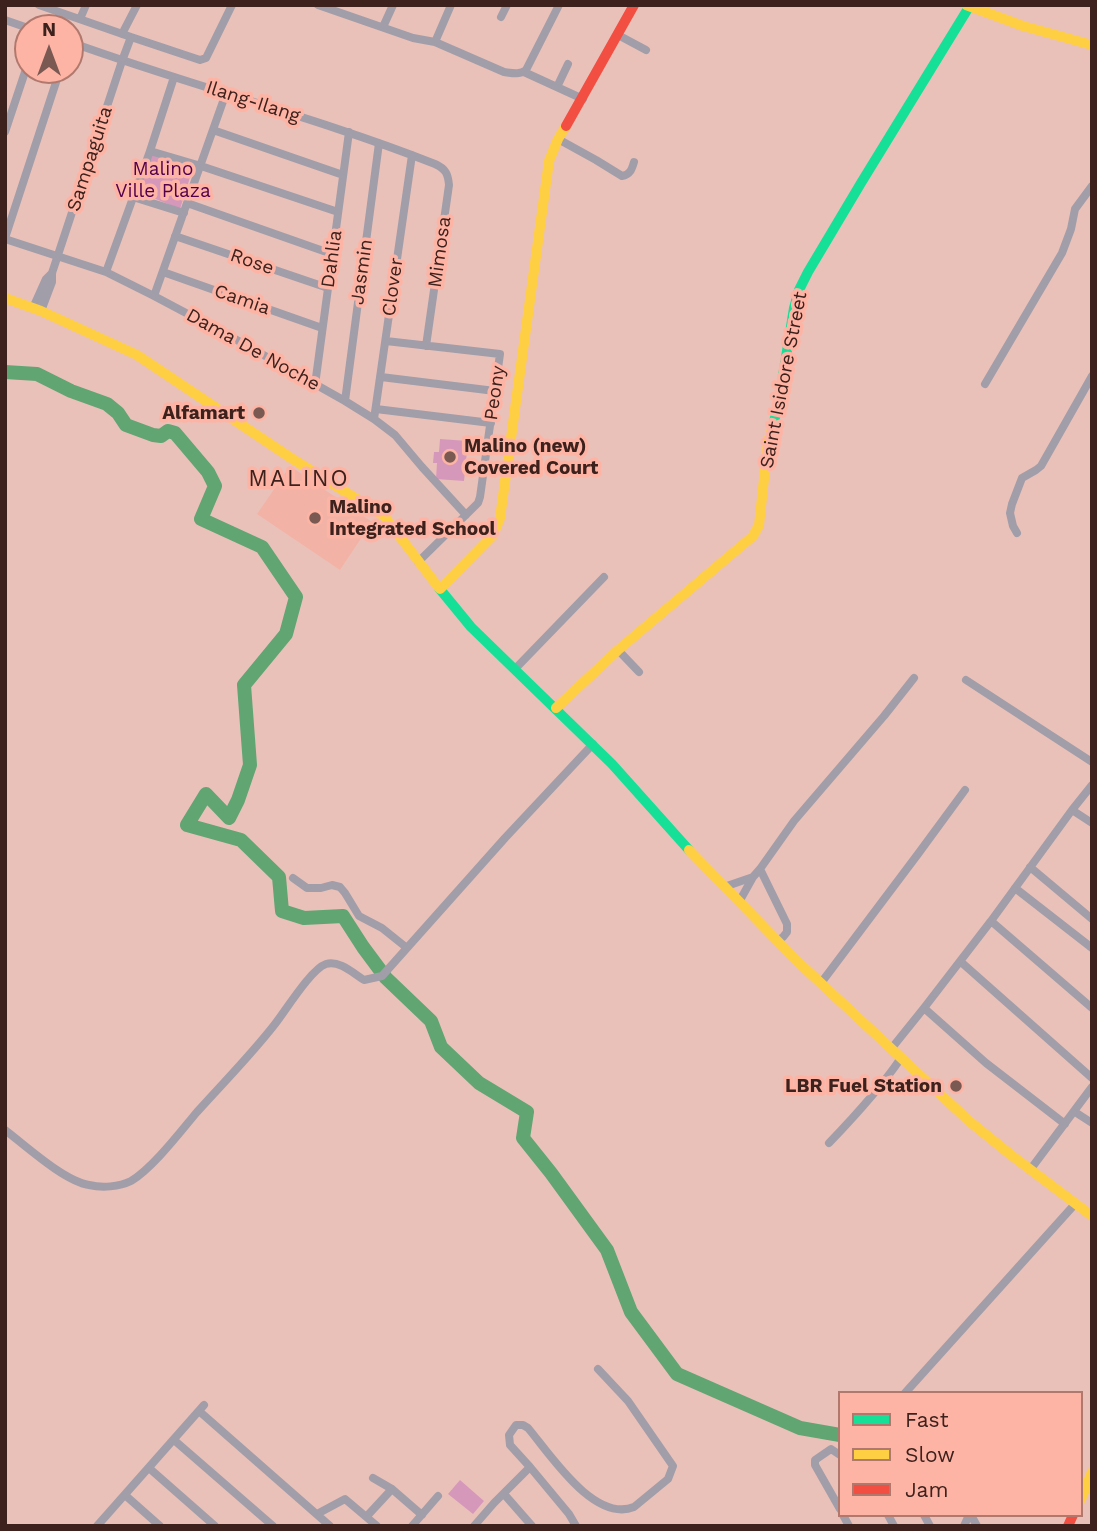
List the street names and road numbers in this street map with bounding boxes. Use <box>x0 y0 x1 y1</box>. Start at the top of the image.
street label: Ilang-Ilang <box>203 76 303 128</box>
street label: Sampaguita <box>62 104 118 214</box>
street label: Mimosa <box>424 215 456 289</box>
street label: Dahlia <box>317 229 347 289</box>
street label: Jasmin <box>346 238 378 306</box>
street label: Rose <box>227 244 277 280</box>
street label: Clover <box>378 256 408 318</box>
street label: Camia <box>211 280 273 320</box>
street label: Saint Isidore Street <box>756 290 812 470</box>
street label: Dama De Noche <box>182 304 324 396</box>
street label: Peony <box>480 364 510 422</box>

